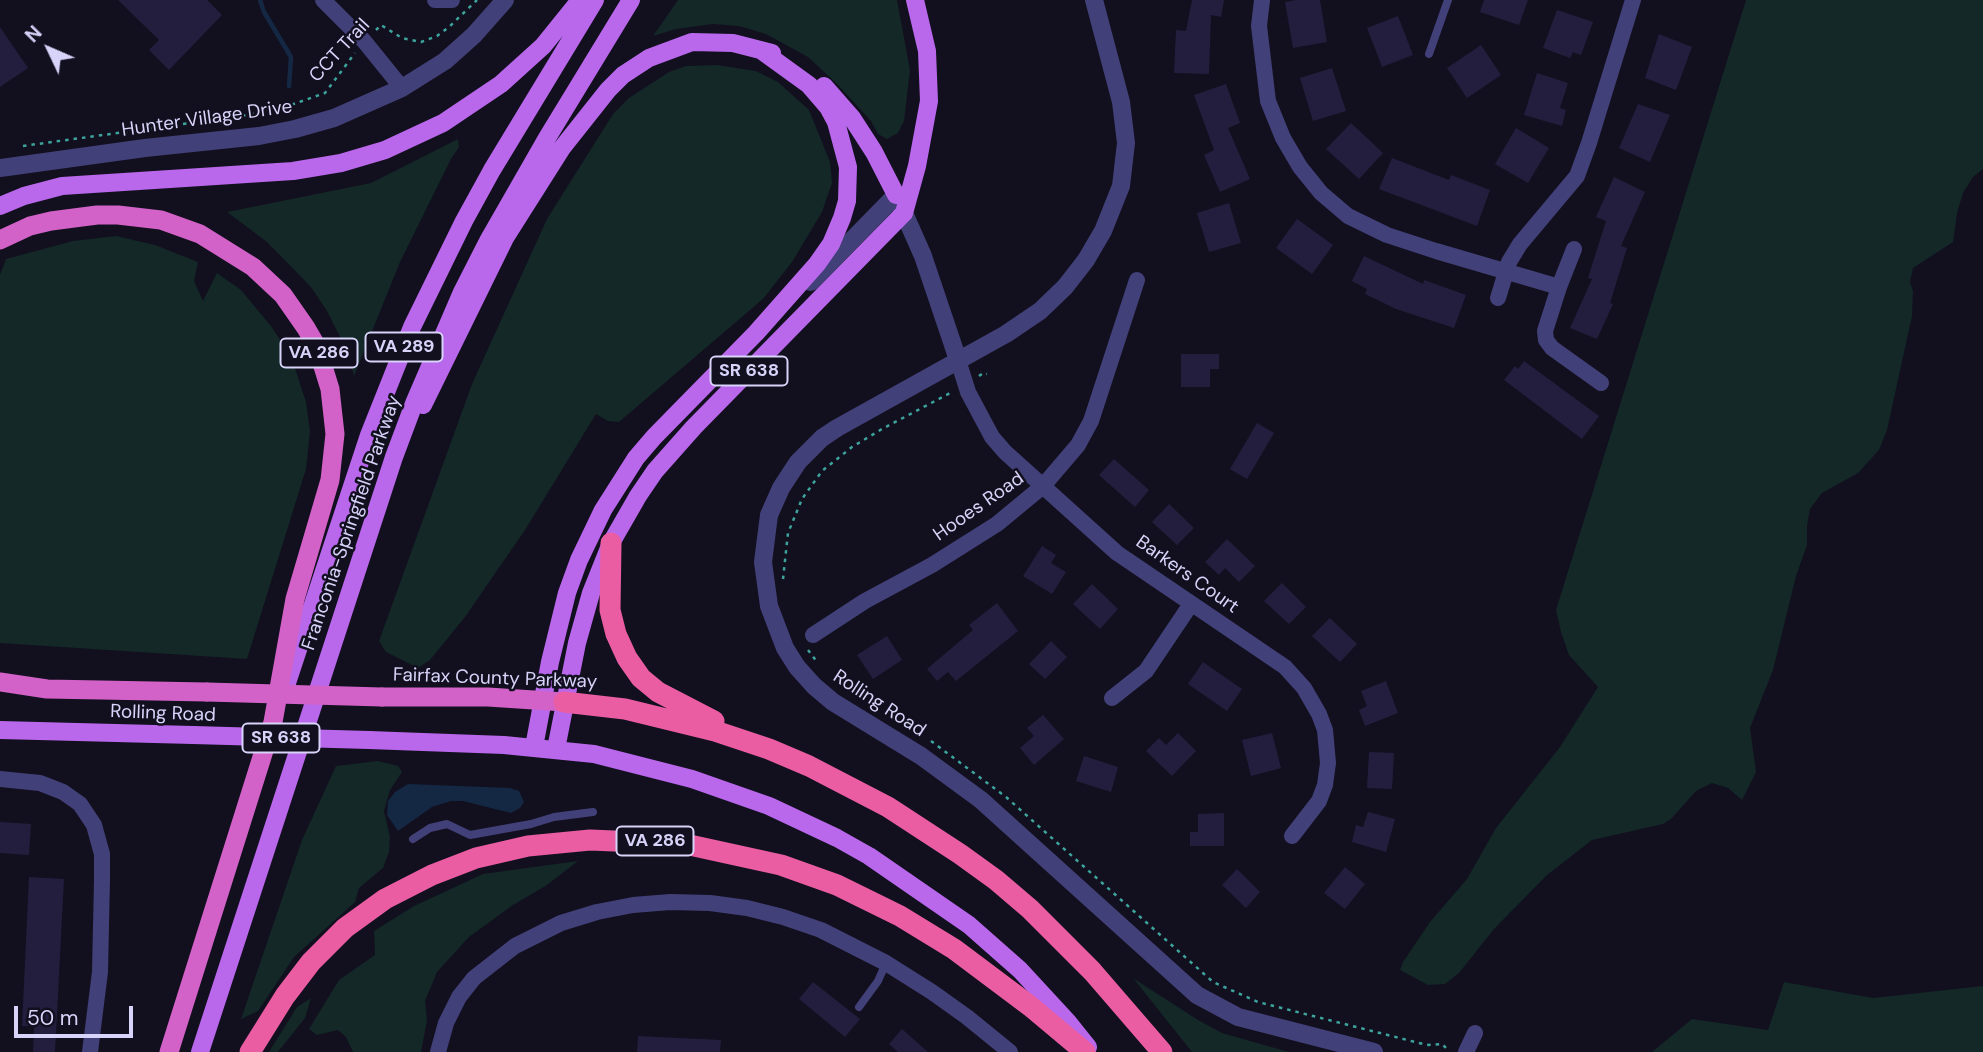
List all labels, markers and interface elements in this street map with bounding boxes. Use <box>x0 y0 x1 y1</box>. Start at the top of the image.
north arrow <box>14 14 84 84</box>
street label: CCT Trail <box>305 15 375 87</box>
text: N <box>20 20 47 48</box>
street label: Hunter Village Drive <box>120 96 294 142</box>
road number: VA 289 <box>366 332 442 362</box>
road number: VA 286 <box>280 338 358 368</box>
road number: SR 638 <box>710 356 788 386</box>
street label: Franconia-Springfield Parkway <box>298 393 406 653</box>
street label: Hooes Road <box>929 468 1029 546</box>
street label: Barkers Court <box>1131 531 1243 619</box>
street label: Fairfax County Parkway <box>392 664 598 694</box>
street label: Rolling Road <box>828 666 930 742</box>
street label: Rolling Road <box>110 701 216 727</box>
road number: SR 638 <box>243 724 320 752</box>
road number: VA 286 <box>616 826 694 856</box>
scale bar <box>18 992 136 1036</box>
text: 50 m <box>27 1004 78 1032</box>

